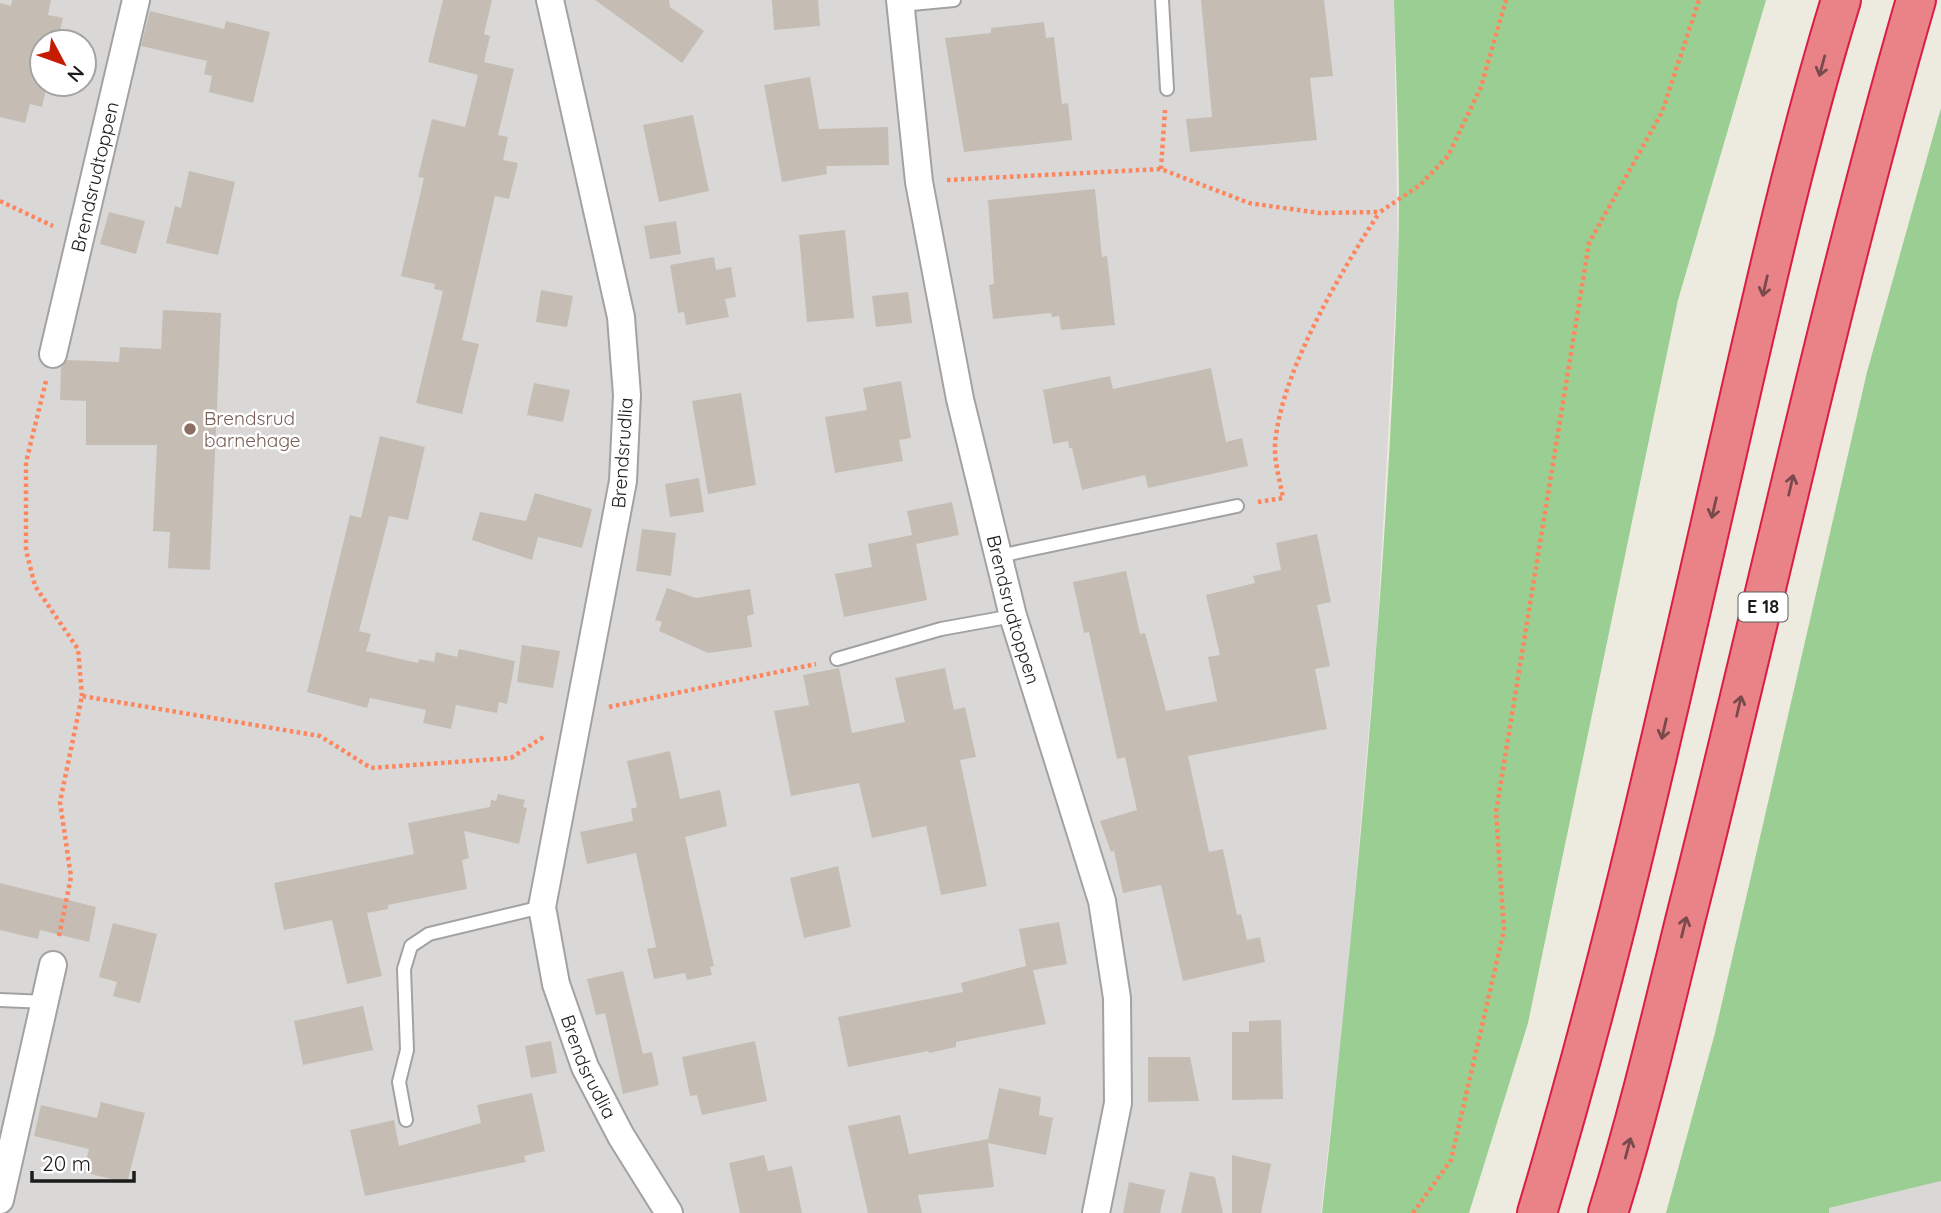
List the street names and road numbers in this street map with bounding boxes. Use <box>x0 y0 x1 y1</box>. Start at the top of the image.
street label: Brendsrudtoppen <box>65 99 124 254</box>
street label: Brendsrudlia <box>606 397 638 509</box>
street label: Brendsrudtoppen <box>982 532 1046 687</box>
road number: E 18 <box>1738 592 1788 622</box>
street label: Brendsrudlia <box>556 1012 622 1123</box>

